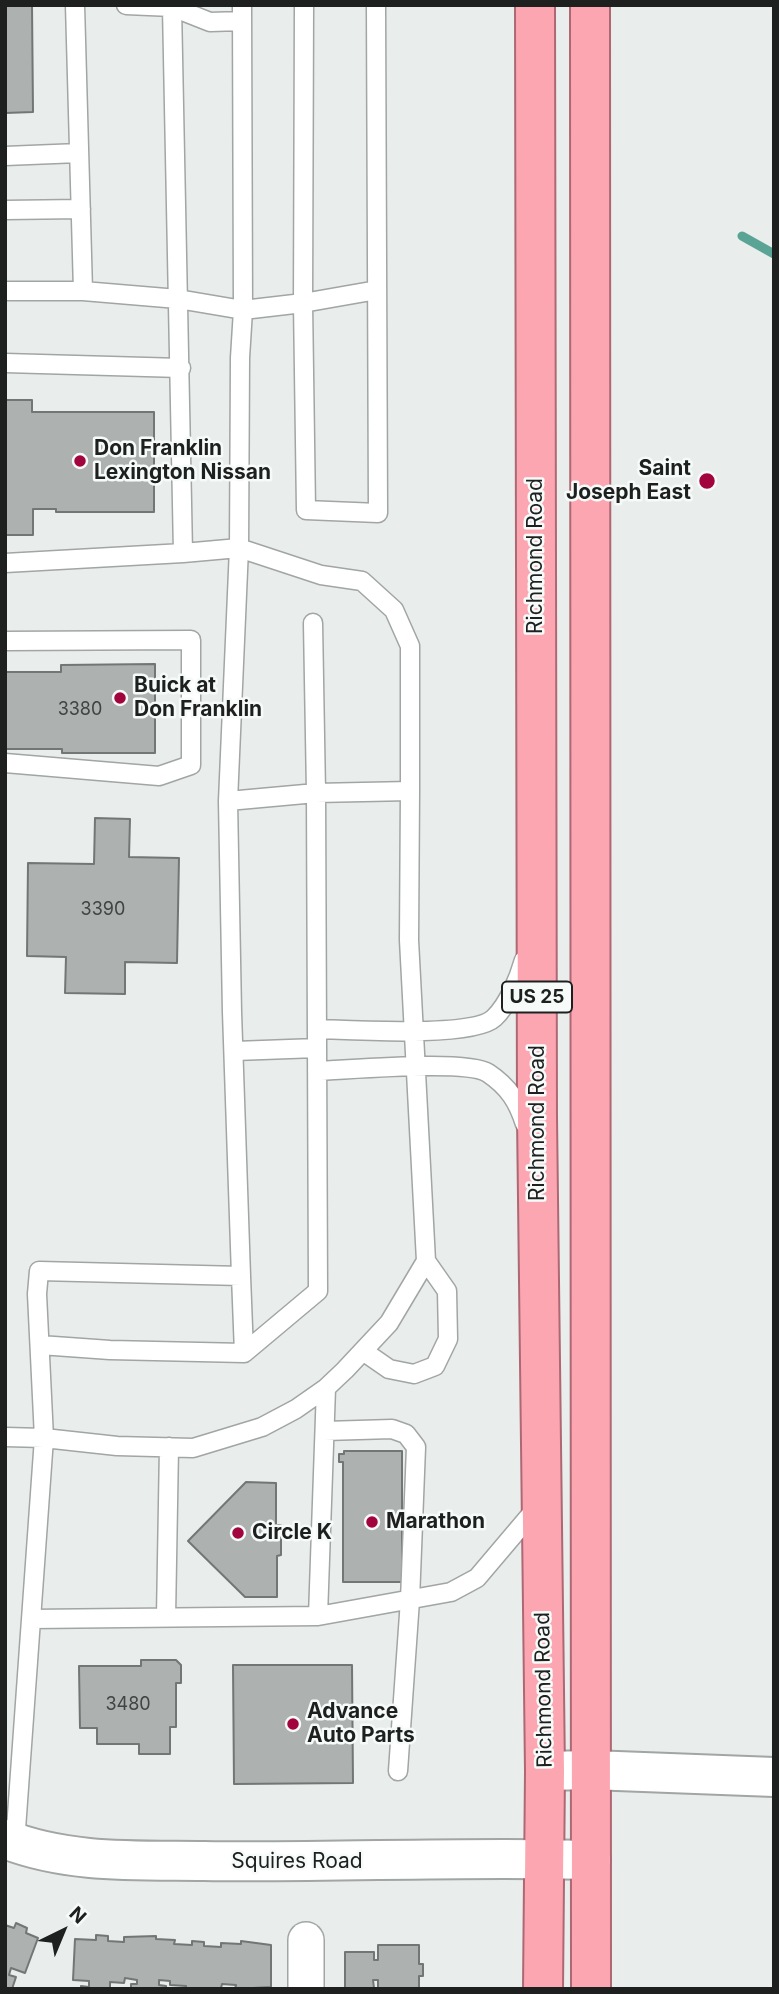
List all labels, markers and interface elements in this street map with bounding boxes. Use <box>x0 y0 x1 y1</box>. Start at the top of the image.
place label: Don Franklin Lexington Nissan <box>94 436 271 486</box>
marker: Don Franklin Lexington Nissan <box>72 453 88 469</box>
place label: Saint Joseph East <box>566 456 691 506</box>
marker: Saint Joseph East <box>697 471 717 491</box>
street label: Richmond Road <box>523 478 549 634</box>
place label: Buick at Don Franklin <box>134 673 262 723</box>
marker: Buick at Don Franklin <box>112 690 128 706</box>
house number: 3380 <box>58 699 102 721</box>
house number: 3390 <box>81 899 125 921</box>
road number: US 25 <box>502 981 572 1012</box>
street label: Richmond Road <box>525 1045 551 1201</box>
place label: Marathon <box>386 1509 485 1535</box>
marker: Marathon <box>364 1514 380 1530</box>
place label: Circle K <box>252 1520 332 1546</box>
marker: Circle K <box>230 1525 246 1541</box>
street label: Richmond Road <box>530 1612 558 1768</box>
house number: 3480 <box>105 1694 151 1716</box>
place label: Advance Auto Parts <box>307 1699 415 1749</box>
marker: Advance Auto Parts <box>285 1716 301 1732</box>
street label: Squires Road <box>231 1849 363 1875</box>
north arrow <box>28 1896 98 1966</box>
text: N <box>65 1902 91 1929</box>

